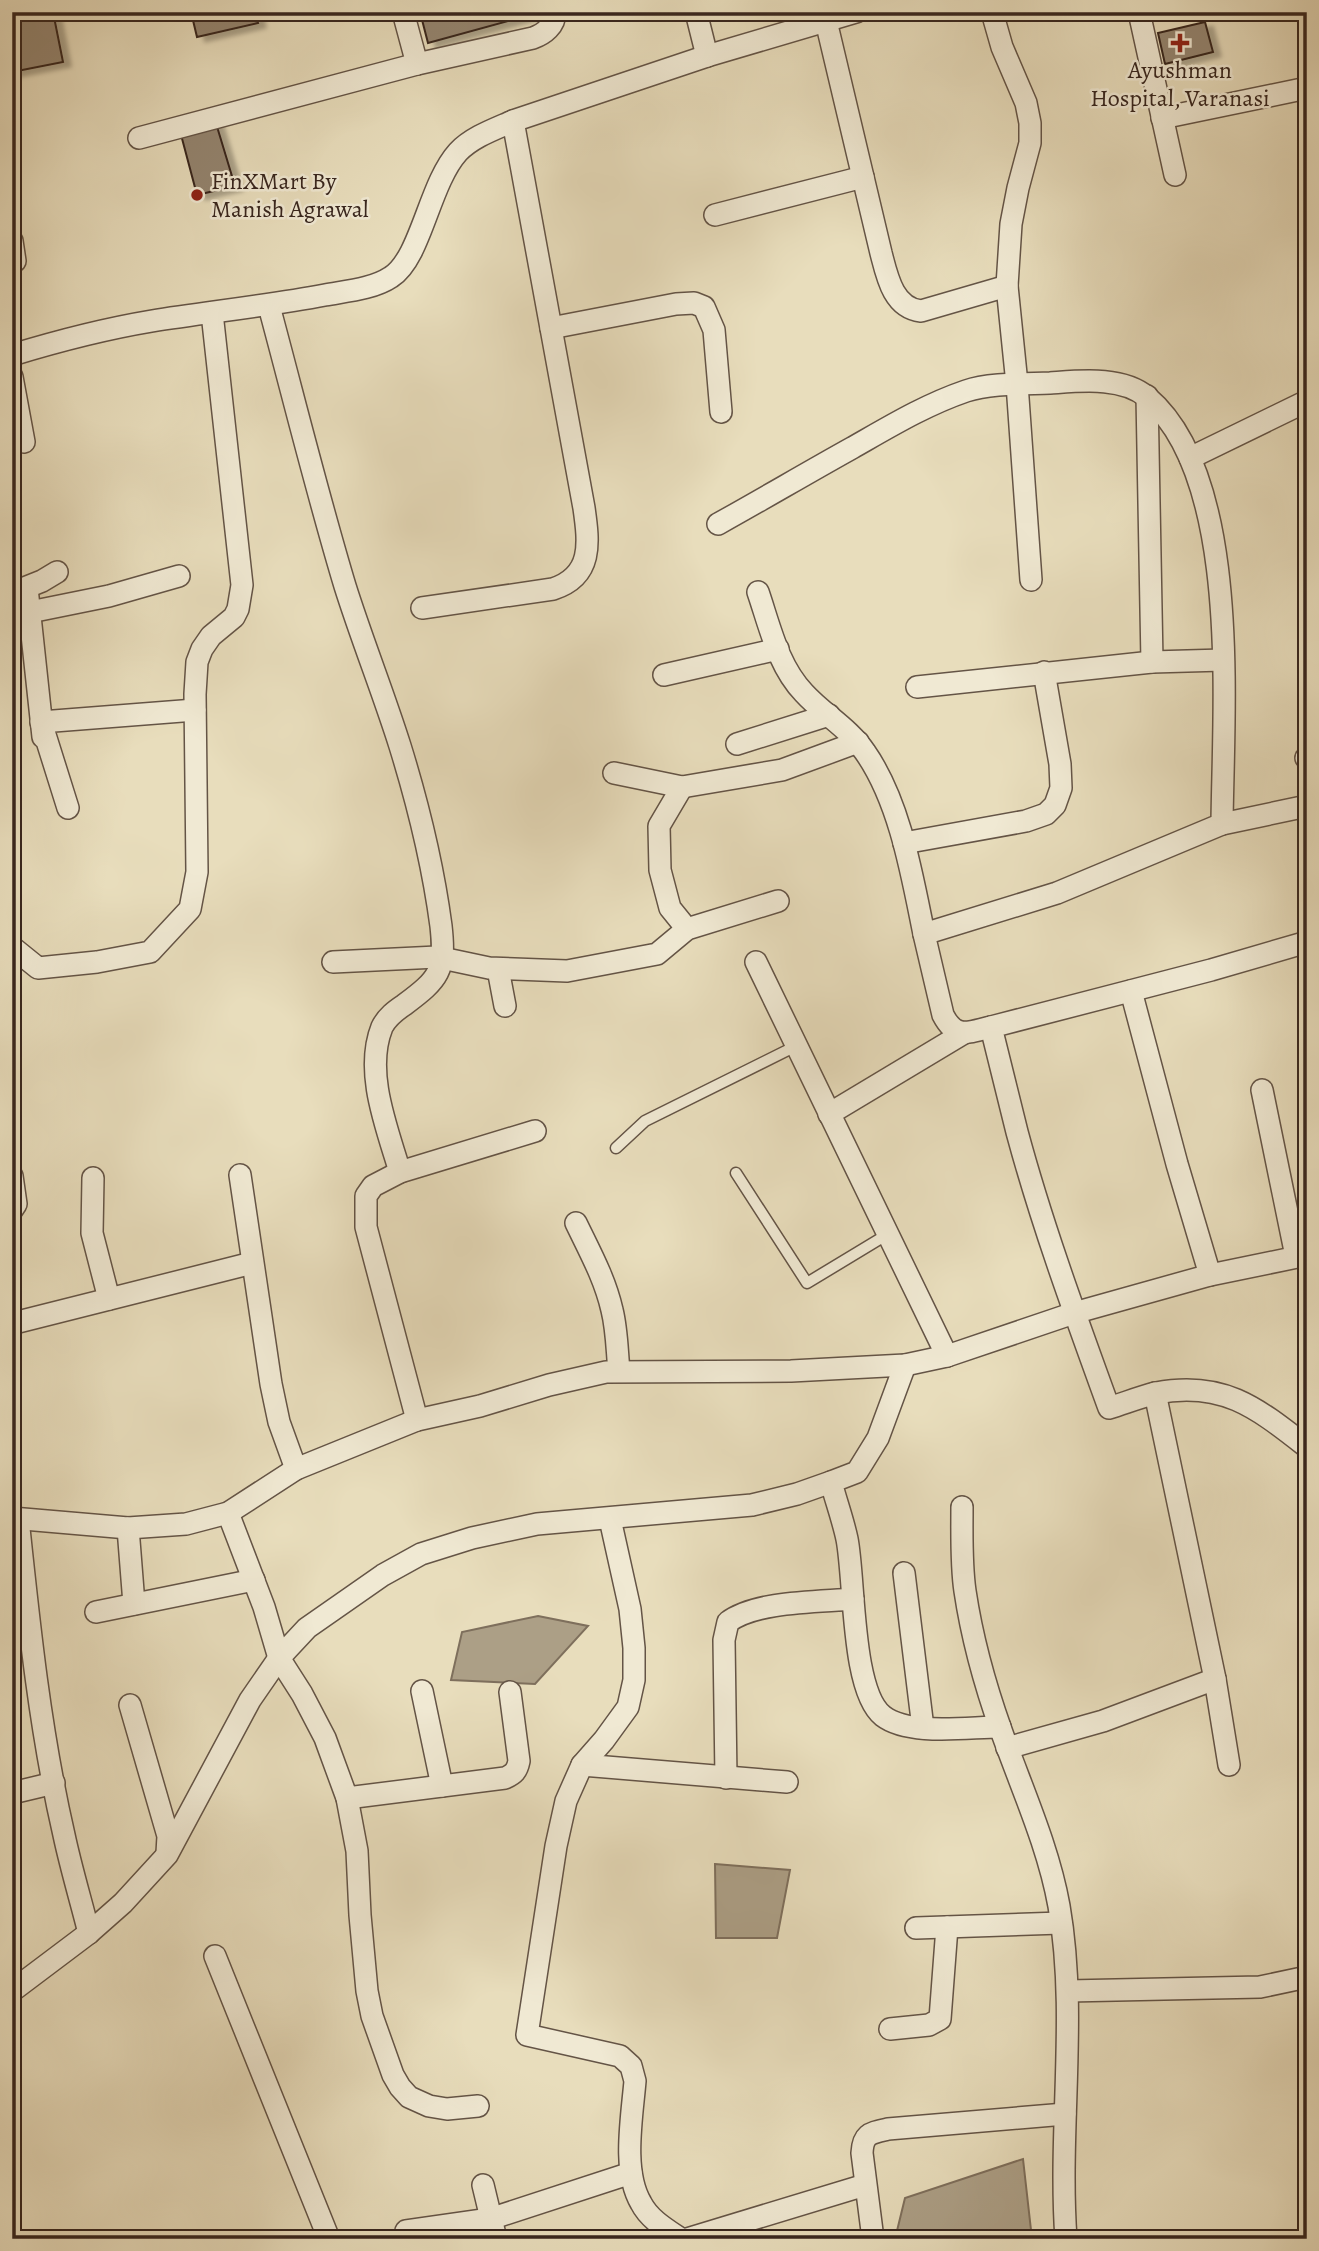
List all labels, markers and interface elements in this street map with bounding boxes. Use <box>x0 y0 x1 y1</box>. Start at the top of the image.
marker: Ayushman Hospital, Varanasi <box>1170 33 1190 53</box>
place label: Ayushman Hospital, Varanasi <box>1090 54 1270 114</box>
place label: FinXMart By Manish Agrawal <box>211 165 369 225</box>
marker: FinXMart By Manish Agrawal <box>189 187 205 203</box>

